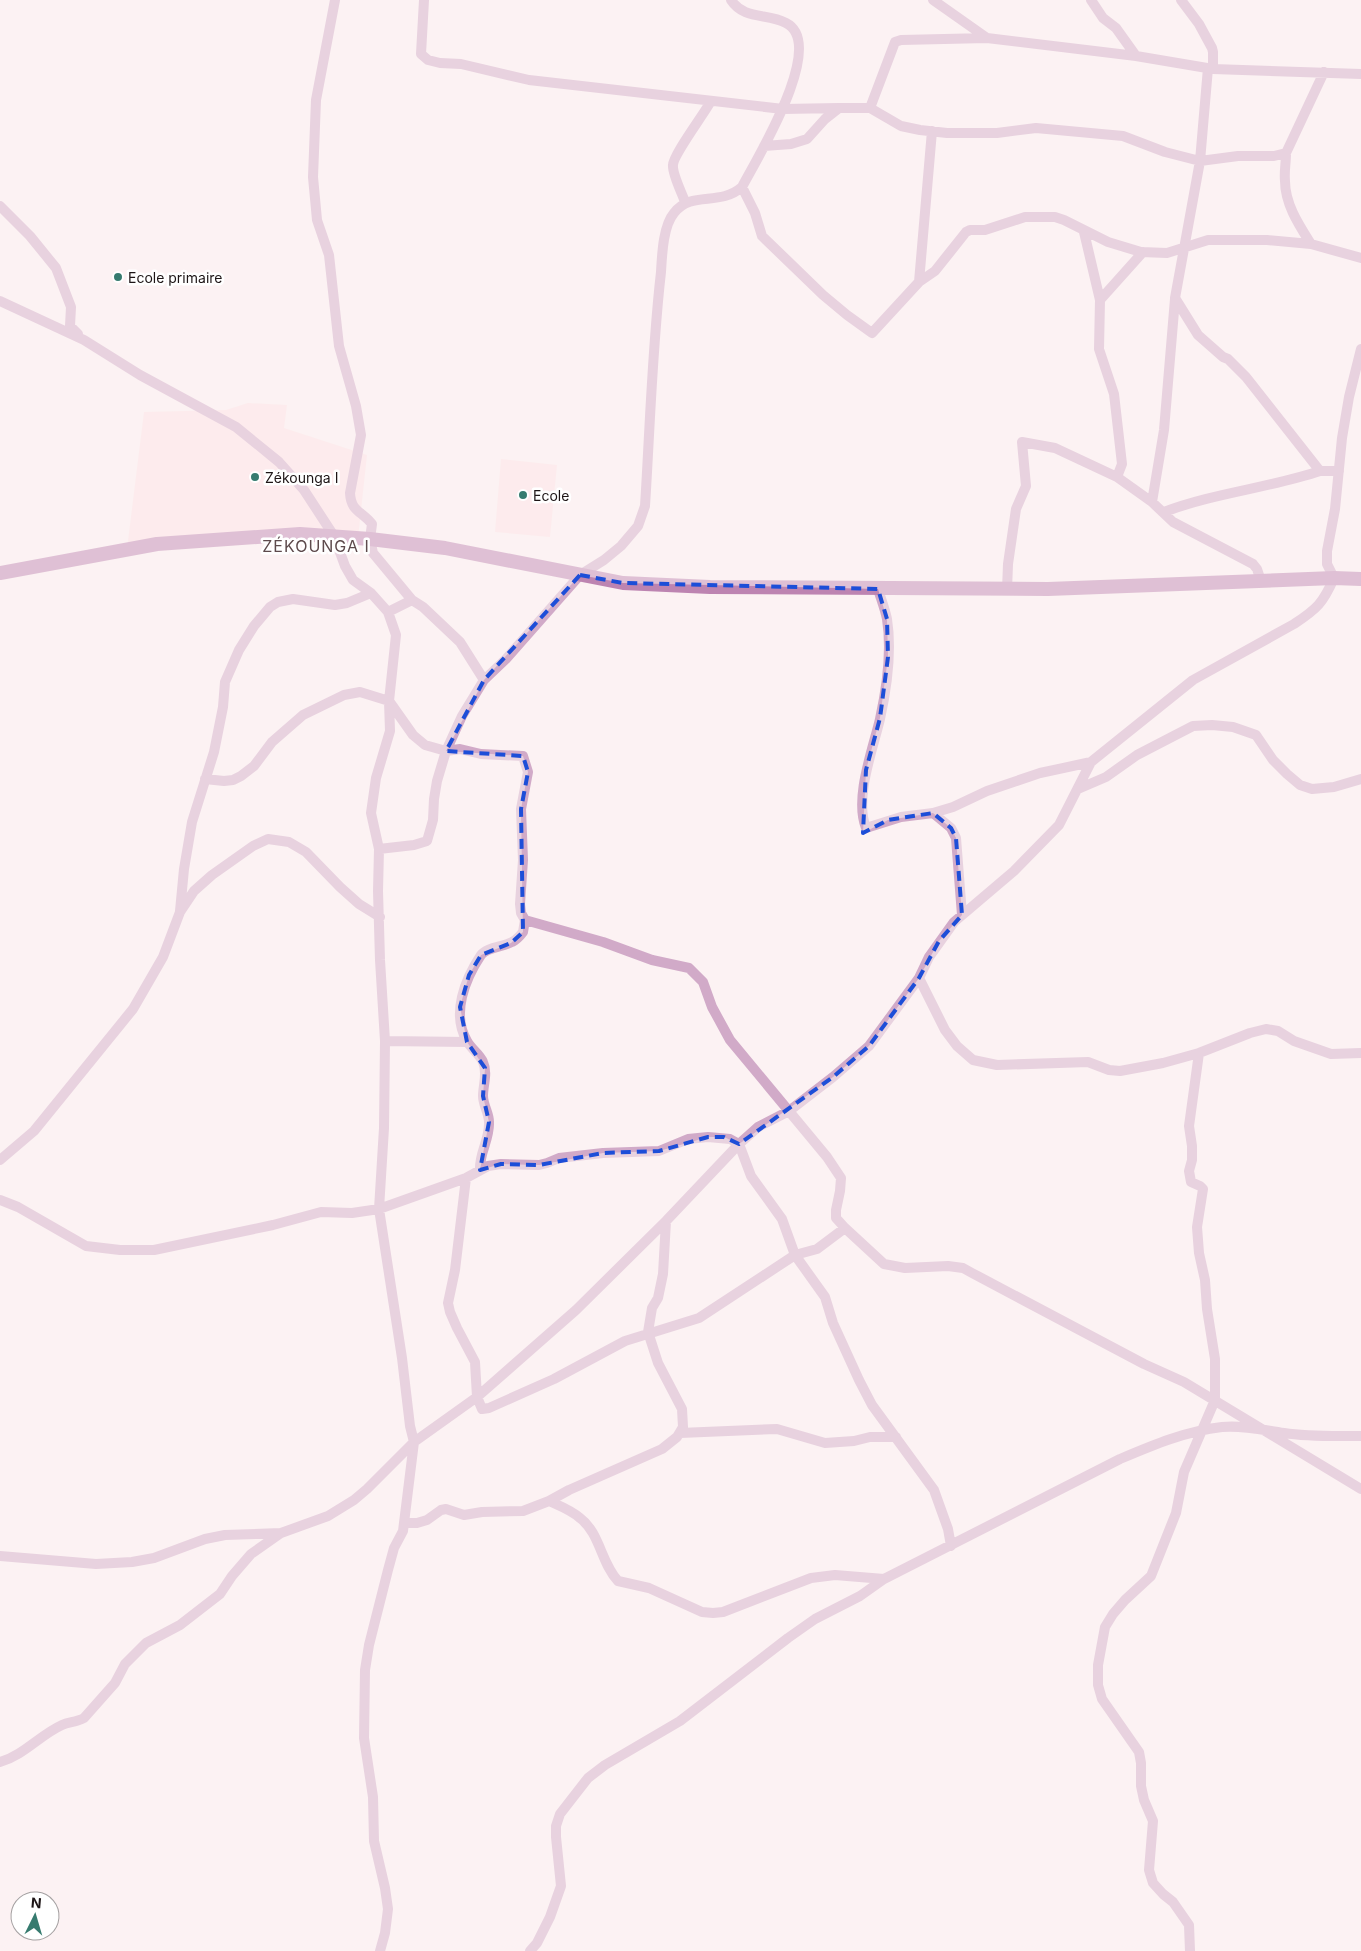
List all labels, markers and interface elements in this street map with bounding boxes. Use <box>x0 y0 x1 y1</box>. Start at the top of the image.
place label: Ecole primaire <box>128 269 222 286</box>
marker: Ecole primaire <box>112 271 124 283</box>
place label: Zékounga I <box>265 469 338 486</box>
marker: Zékounga I <box>249 471 261 483</box>
place label: Ecole <box>533 487 569 504</box>
marker: Ecole <box>517 489 529 501</box>
district label: ZÉKOUNGA I <box>262 536 370 556</box>
north arrow <box>10 1891 60 1941</box>
text: N <box>30 1894 42 1911</box>

